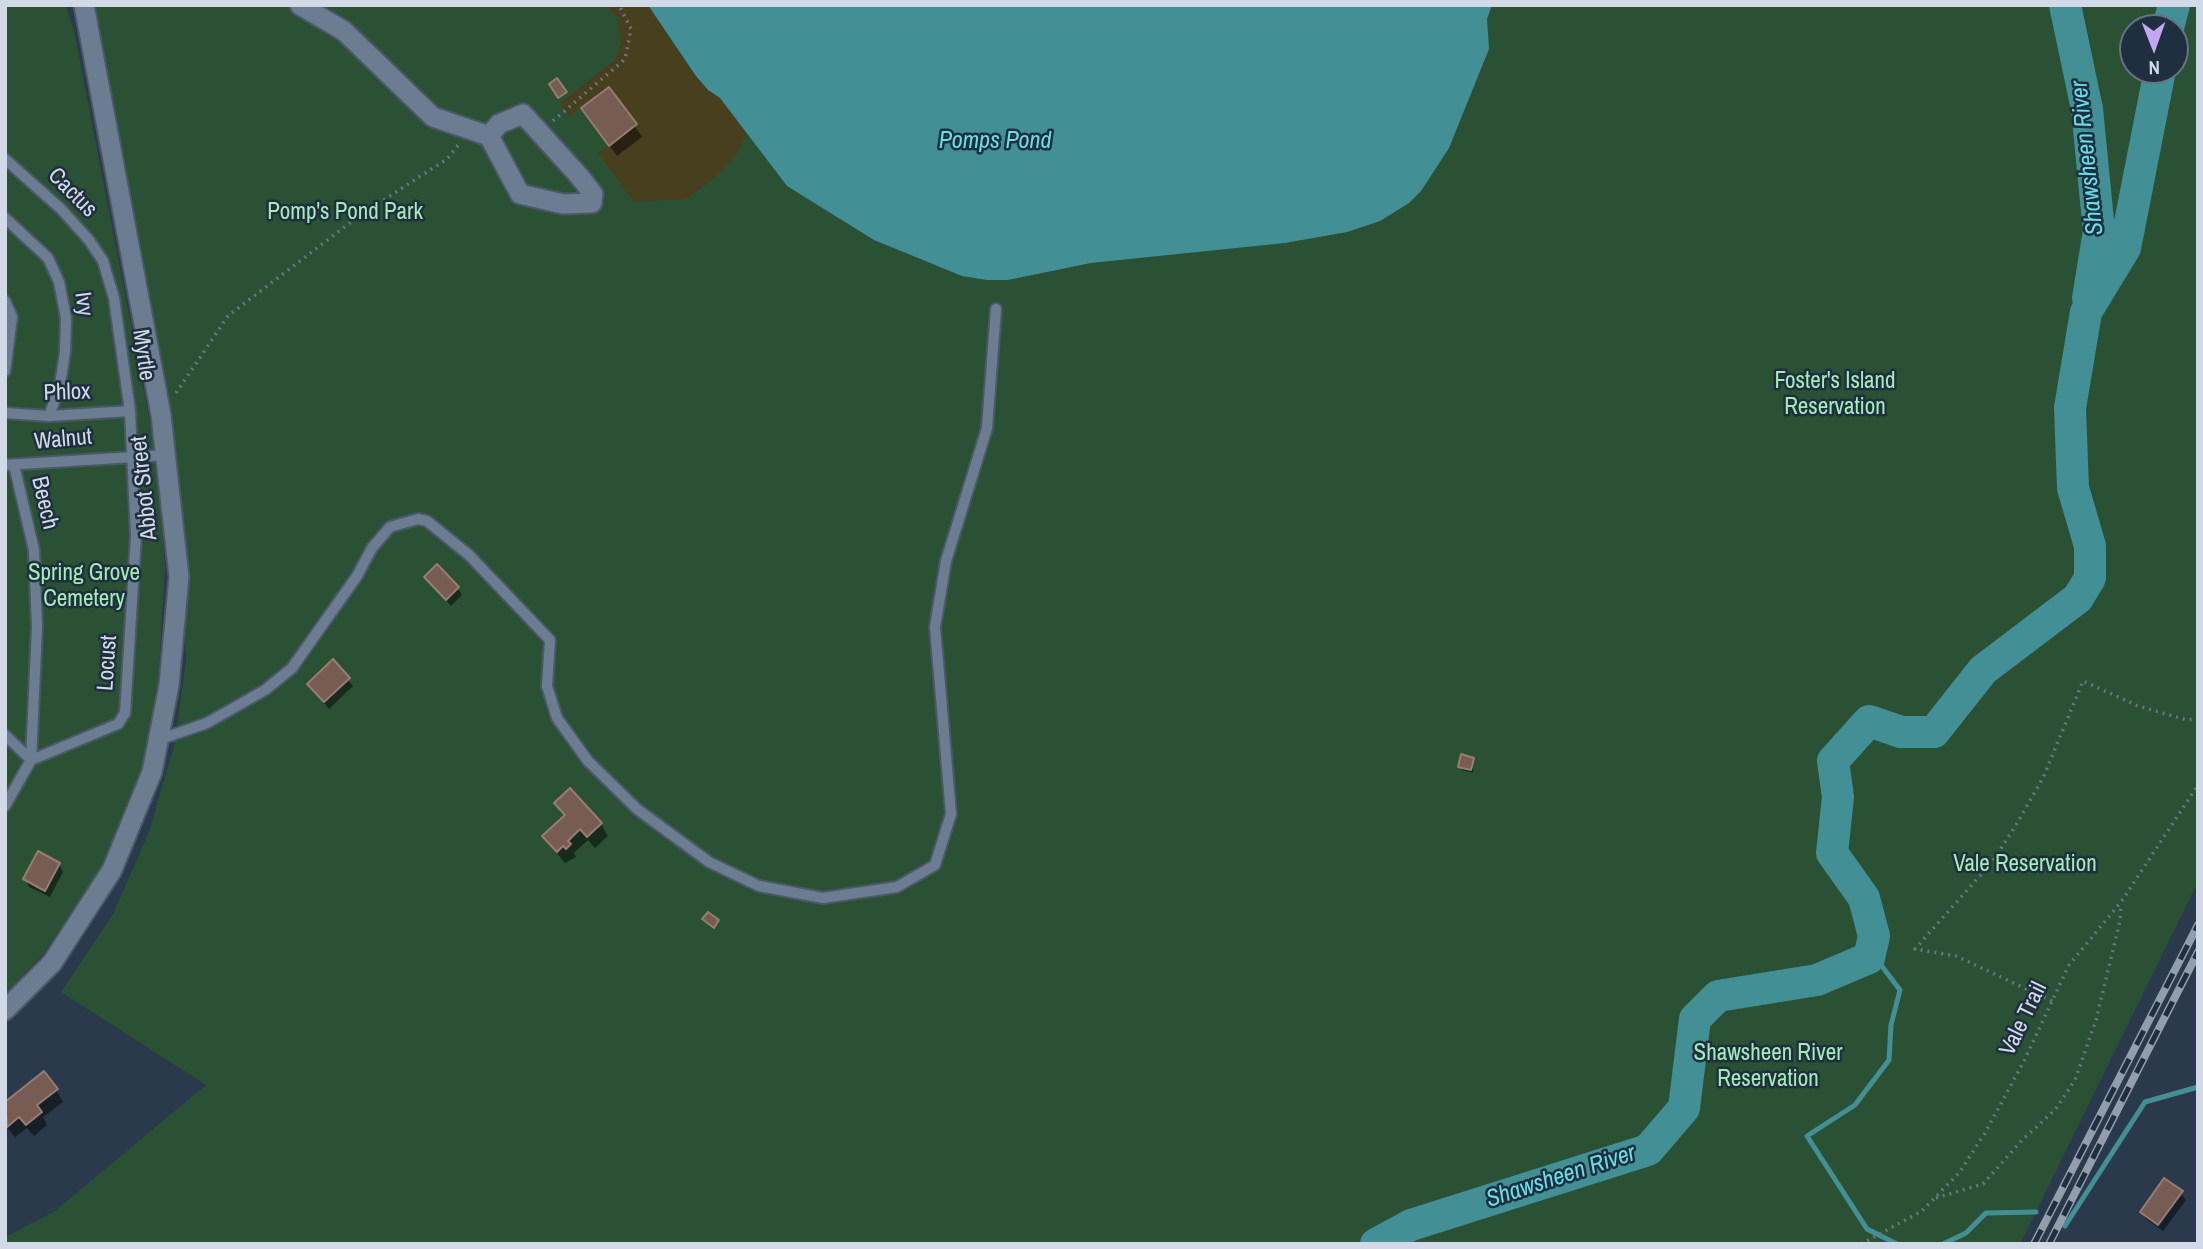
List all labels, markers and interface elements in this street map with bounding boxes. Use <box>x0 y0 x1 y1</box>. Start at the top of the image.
north arrow <box>2119 14 2189 84</box>
text: N <box>2148 55 2160 81</box>
water label: Shawsheen River <box>2066 79 2110 237</box>
water label: Pomps Pond <box>939 128 1051 156</box>
street label: Cactus <box>41 162 103 224</box>
park label: Pomp's Pond Park <box>267 199 423 227</box>
street label: Ivy <box>68 290 98 318</box>
street label: Myrtle <box>126 328 160 382</box>
park label: Foster's Island Reservation <box>1774 368 1896 422</box>
street label: Phlox <box>43 378 91 408</box>
street label: Walnut <box>33 424 93 456</box>
street label: Abbot Street <box>126 434 164 542</box>
street label: Beech <box>25 474 63 532</box>
park label: Spring Grove Cemetery <box>28 560 140 614</box>
street label: Locust <box>92 634 124 692</box>
park label: Vale Reservation <box>1953 851 2097 879</box>
street label: Vale Trail <box>1994 978 2054 1060</box>
park label: Shawsheen River Reservation <box>1694 1040 1842 1094</box>
water label: Shawsheen River <box>1483 1139 1639 1215</box>

